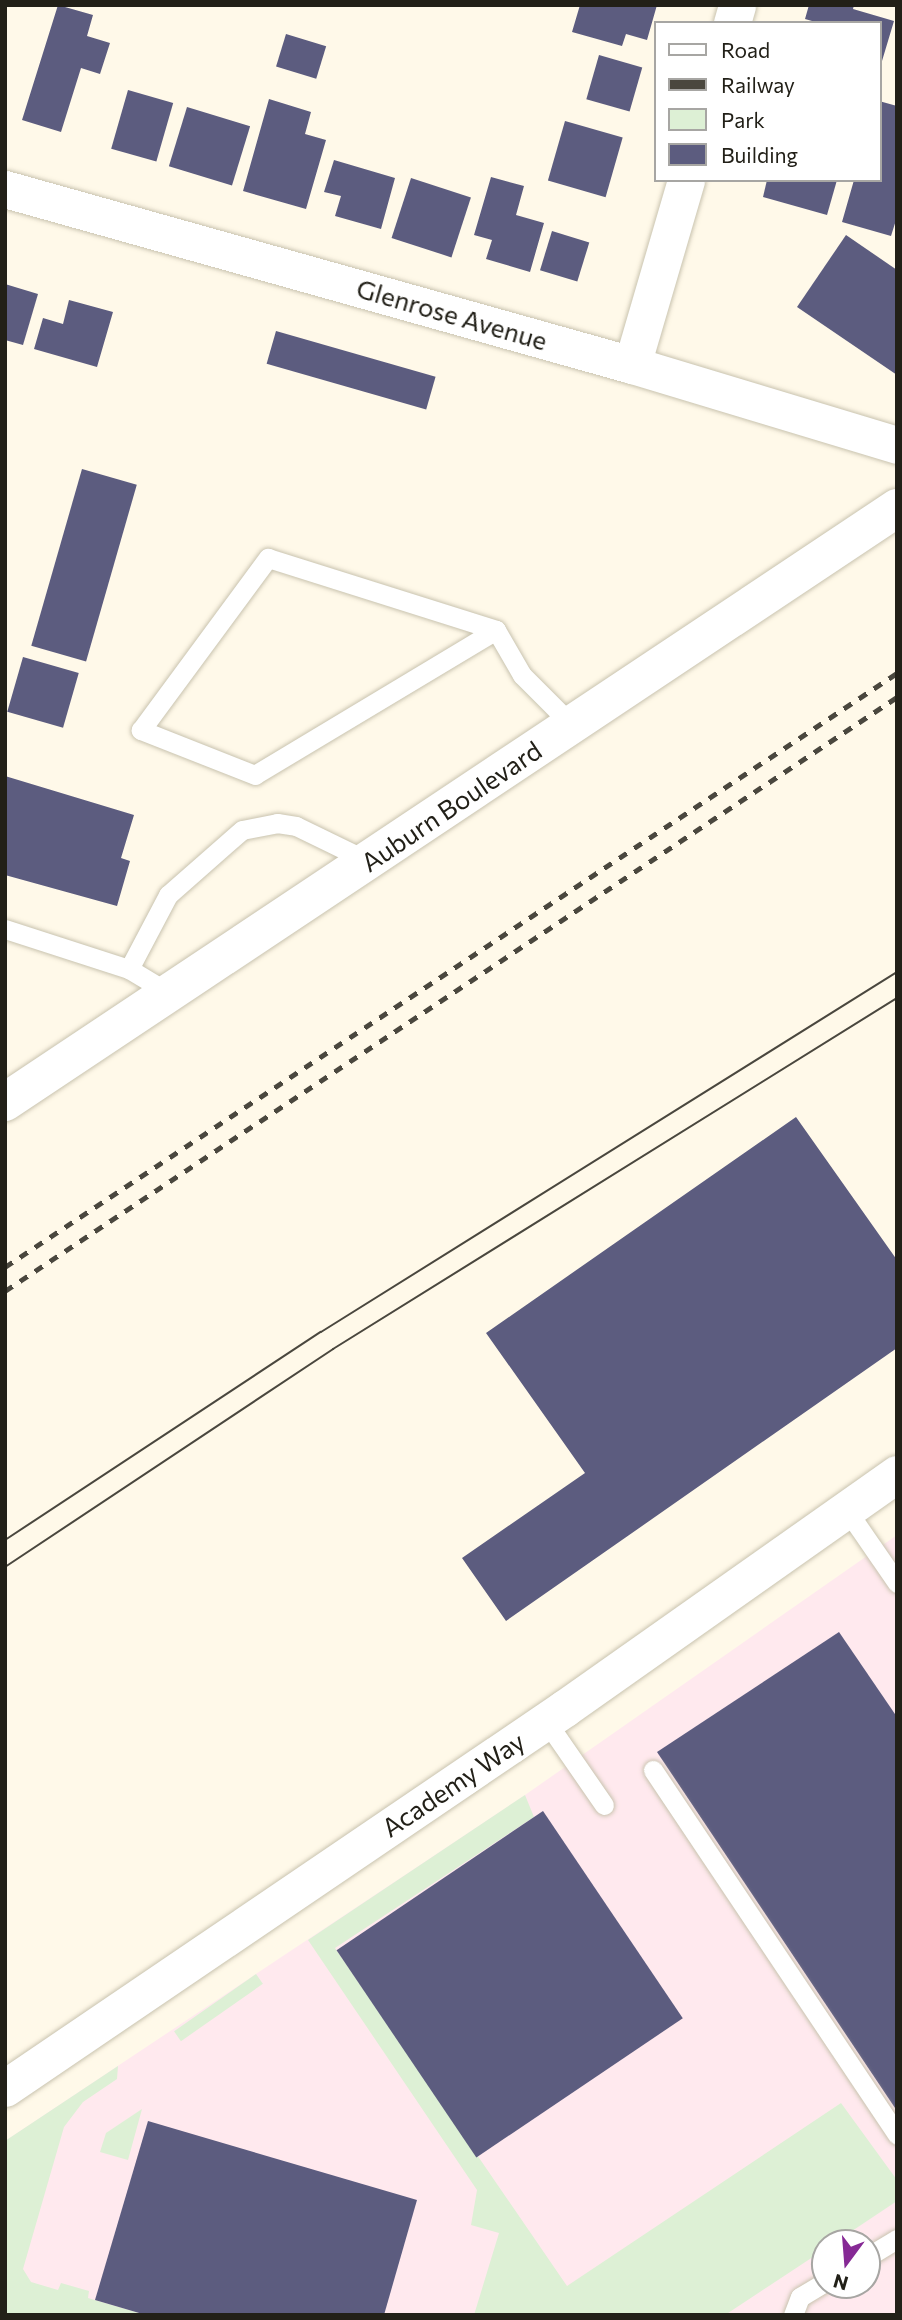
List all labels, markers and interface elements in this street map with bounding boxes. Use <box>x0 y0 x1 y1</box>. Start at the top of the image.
legend <box>654 21 881 182</box>
text: Road <box>721 37 770 62</box>
text: Railway <box>721 72 795 97</box>
text: Park <box>721 107 765 132</box>
text: Building <box>721 142 798 167</box>
street label: Glenrose Avenue <box>353 272 551 356</box>
street label: Auburn Boulevard <box>355 734 547 878</box>
street label: Academy Way <box>376 1725 530 1843</box>
north arrow <box>811 2229 881 2299</box>
text: N <box>831 2270 851 2296</box>

